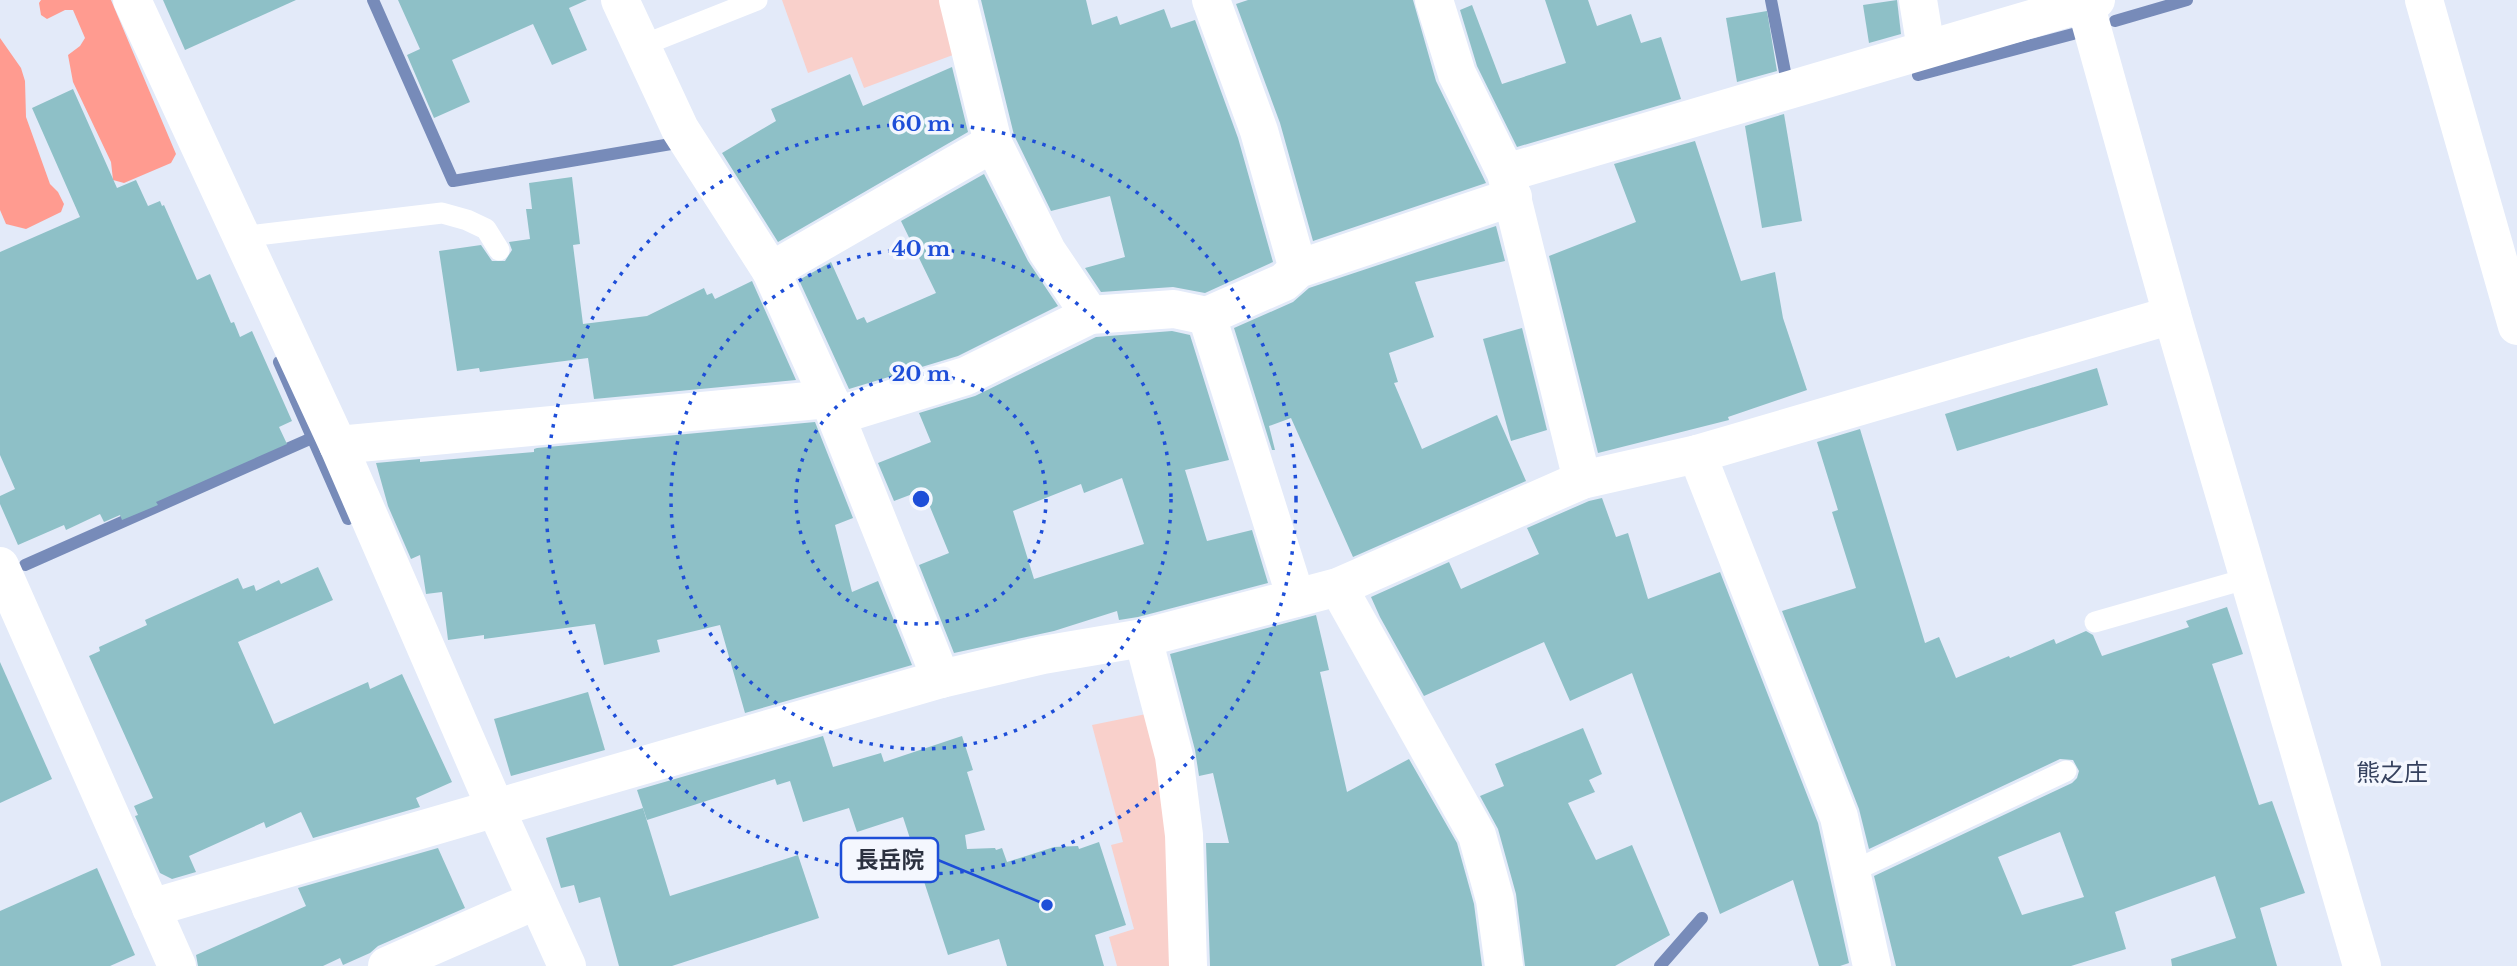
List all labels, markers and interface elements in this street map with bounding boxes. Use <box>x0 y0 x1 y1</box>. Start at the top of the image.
text: 60 m <box>892 111 950 137</box>
text: 40 m <box>892 236 950 262</box>
text: 20 m <box>892 361 950 387</box>
centre of rings <box>909 487 933 511</box>
district label: 熊之庄 <box>2356 758 2428 787</box>
callout: 長岳院 <box>841 838 938 882</box>
text: 長岳院 <box>856 846 925 874</box>

